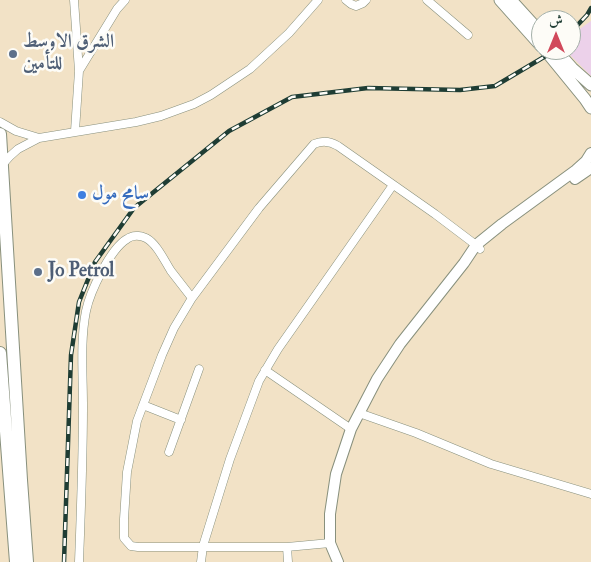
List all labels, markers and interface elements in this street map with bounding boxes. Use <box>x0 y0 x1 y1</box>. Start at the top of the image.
north arrow <box>531 10 581 60</box>
text: ش <box>549 12 563 29</box>
place label: الشرق الاوسط للتأمين <box>23 32 114 76</box>
marker: الشرق الاوسط للتأمين <box>7 48 19 60</box>
place label: سامح مول <box>92 184 149 206</box>
marker: سامح مول <box>76 189 88 201</box>
place label: Jo Petrol <box>48 261 114 283</box>
marker: Jo Petrol <box>32 266 44 278</box>

